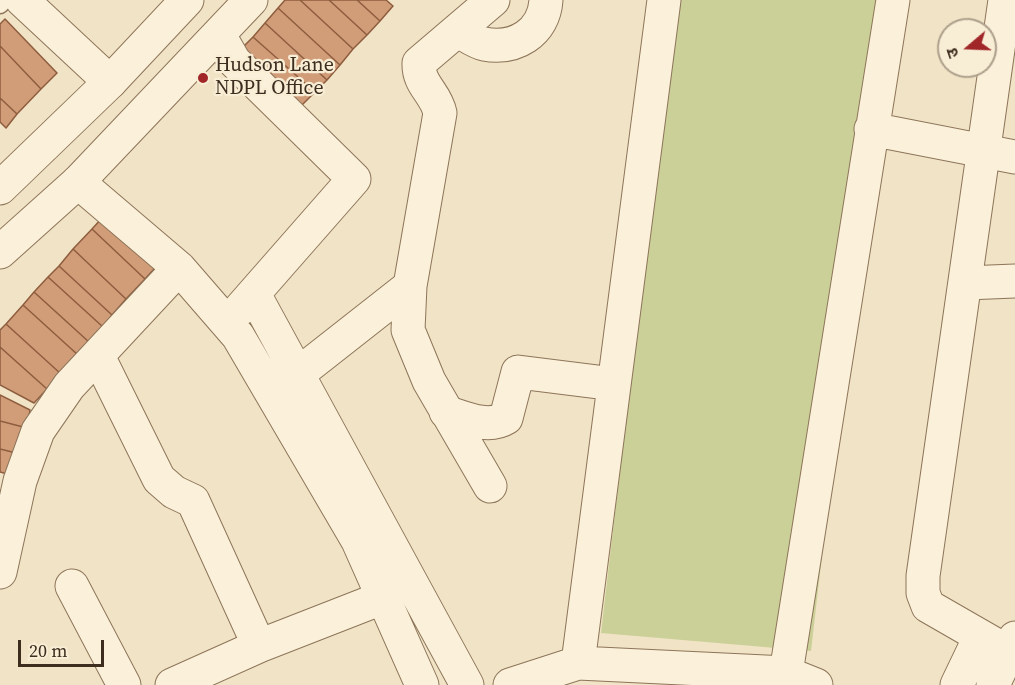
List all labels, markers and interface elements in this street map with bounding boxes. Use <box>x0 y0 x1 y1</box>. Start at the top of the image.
north arrow <box>937 18 997 78</box>
text: उ <box>940 45 964 61</box>
place label: Hudson Lane NDPL Office <box>215 54 334 101</box>
marker: Hudson Lane NDPL Office <box>196 71 210 85</box>
scale bar <box>21 628 106 666</box>
text: 20 m <box>29 638 67 663</box>

